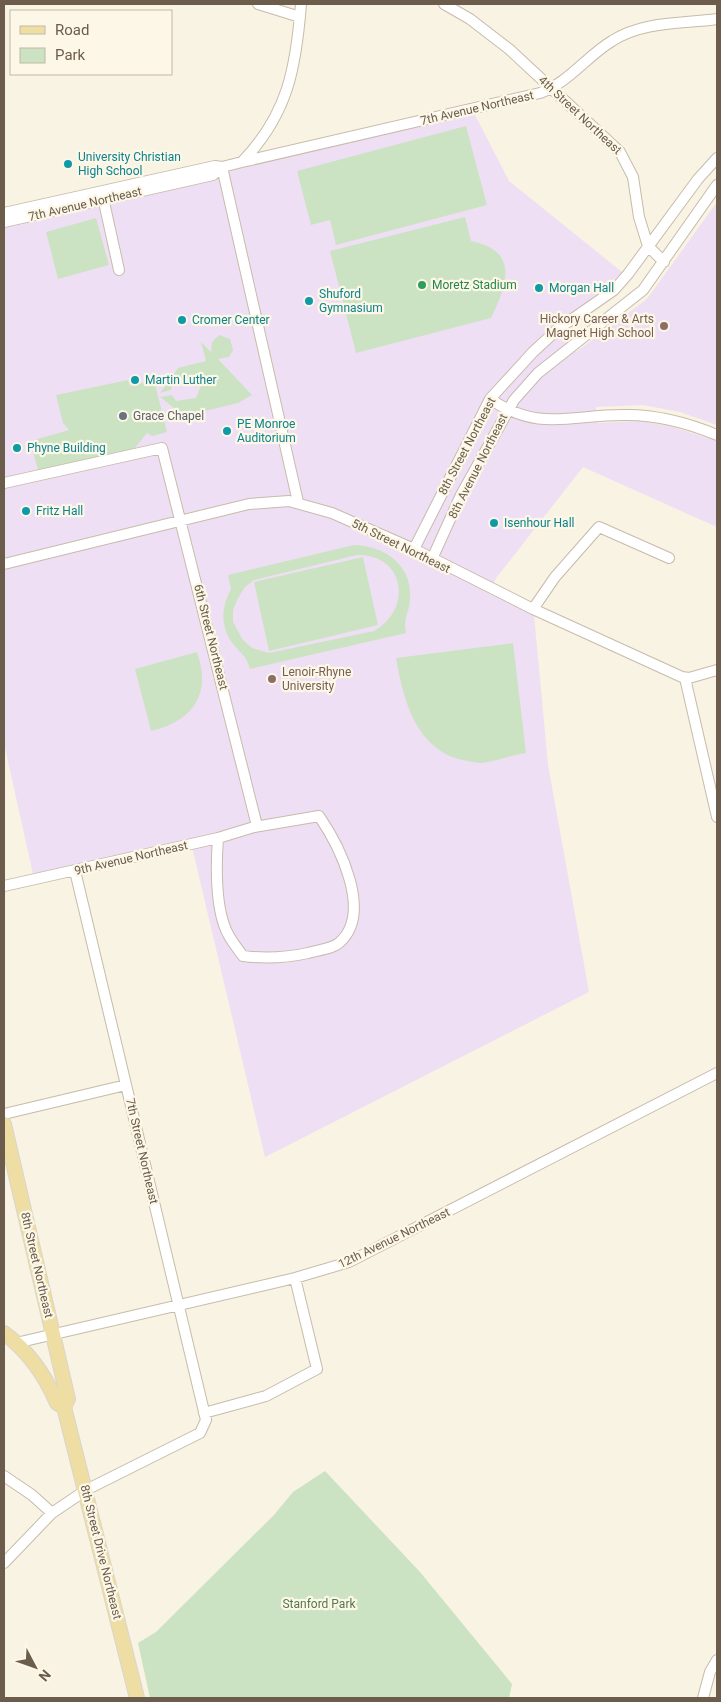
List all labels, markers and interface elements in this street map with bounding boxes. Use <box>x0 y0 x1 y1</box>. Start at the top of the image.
legend <box>10 10 172 75</box>
text: Road <box>55 21 89 39</box>
text: Park <box>55 46 86 64</box>
street label: 4th Street Northeast <box>536 73 624 157</box>
street label: 7th Avenue Northeast <box>419 88 535 128</box>
place label: University Christian High School <box>78 150 181 178</box>
marker: University Christian High School <box>62 158 74 170</box>
street label: 7th Avenue Northeast <box>27 184 143 224</box>
place label: Moretz Stadium <box>432 278 517 292</box>
marker: Moretz Stadium <box>416 279 428 291</box>
place label: Morgan Hall <box>549 281 614 295</box>
marker: Morgan Hall <box>533 282 545 294</box>
place label: Shuford Gymnasium <box>319 287 383 315</box>
marker: Shuford Gymnasium <box>303 295 315 307</box>
place label: Hickory Career & Arts Magnet High School <box>540 312 654 340</box>
place label: Cromer Center <box>192 313 270 327</box>
marker: Cromer Center <box>176 314 188 326</box>
marker: Hickory Career & Arts Magnet High School <box>658 320 670 332</box>
place label: Martin Luther <box>145 373 217 387</box>
marker: Martin Luther <box>129 374 141 386</box>
street label: 8th Street Northeast <box>435 395 499 497</box>
place label: Grace Chapel <box>133 409 204 423</box>
marker: Grace Chapel <box>117 410 129 422</box>
street label: 8th Avenue Northeast <box>445 411 511 521</box>
place label: PE Monroe Auditorium <box>237 417 296 445</box>
marker: PE Monroe Auditorium <box>221 425 233 437</box>
place label: Phyne Building <box>27 441 106 455</box>
marker: Phyne Building <box>11 442 23 454</box>
place label: Fritz Hall <box>36 504 83 518</box>
marker: Fritz Hall <box>20 505 32 517</box>
street label: 5th Street Northeast <box>349 516 453 576</box>
place label: Isenhour Hall <box>504 516 574 530</box>
marker: Isenhour Hall <box>488 517 500 529</box>
street label: 6th Street Northeast <box>191 583 231 691</box>
place label: Lenoir-Rhyne University <box>282 665 351 693</box>
marker: Lenoir-Rhyne University <box>266 673 278 685</box>
street label: 9th Avenue Northeast <box>73 838 189 878</box>
street label: 7th Street Northeast <box>123 1097 161 1205</box>
street label: 12th Avenue Northeast <box>336 1205 452 1271</box>
street label: 8th Street Northeast <box>18 1211 56 1319</box>
street label: 8th Street Drive Northeast <box>77 1483 125 1621</box>
park label: Stanford Park <box>282 1597 356 1611</box>
north arrow <box>10 1642 60 1692</box>
text: N <box>36 1667 54 1685</box>

